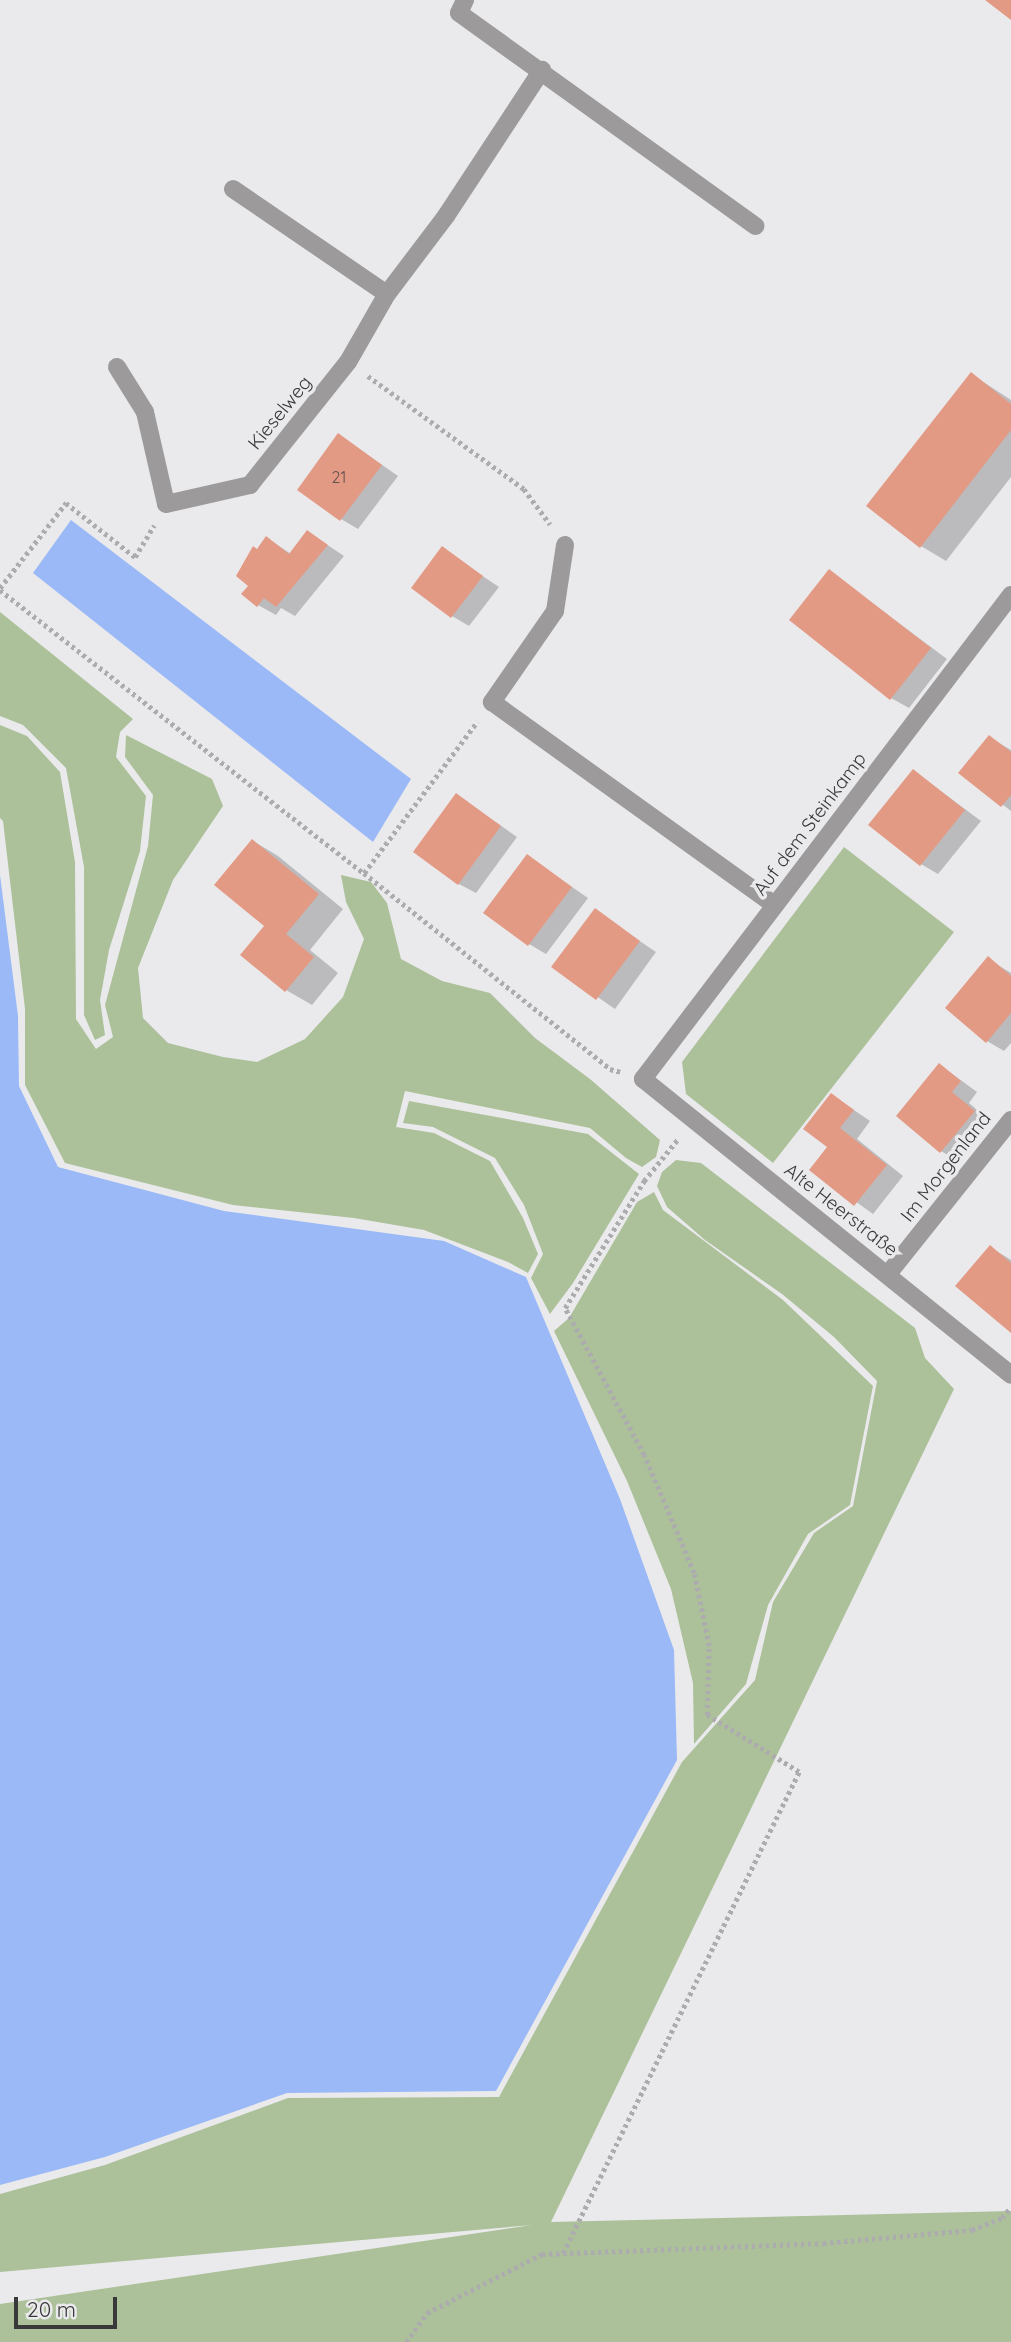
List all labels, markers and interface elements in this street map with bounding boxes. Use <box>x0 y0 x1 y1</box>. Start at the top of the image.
street label: Kieselweg <box>243 372 317 454</box>
house number: 21 <box>332 467 346 487</box>
street label: Auf dem Steinkamp <box>749 748 871 900</box>
street label: Im Morgenland <box>896 1108 996 1226</box>
street label: Alte Heerstraße <box>780 1159 902 1261</box>
scale bar <box>18 2282 121 2326</box>
text: 20 m <box>27 2296 76 2322</box>

